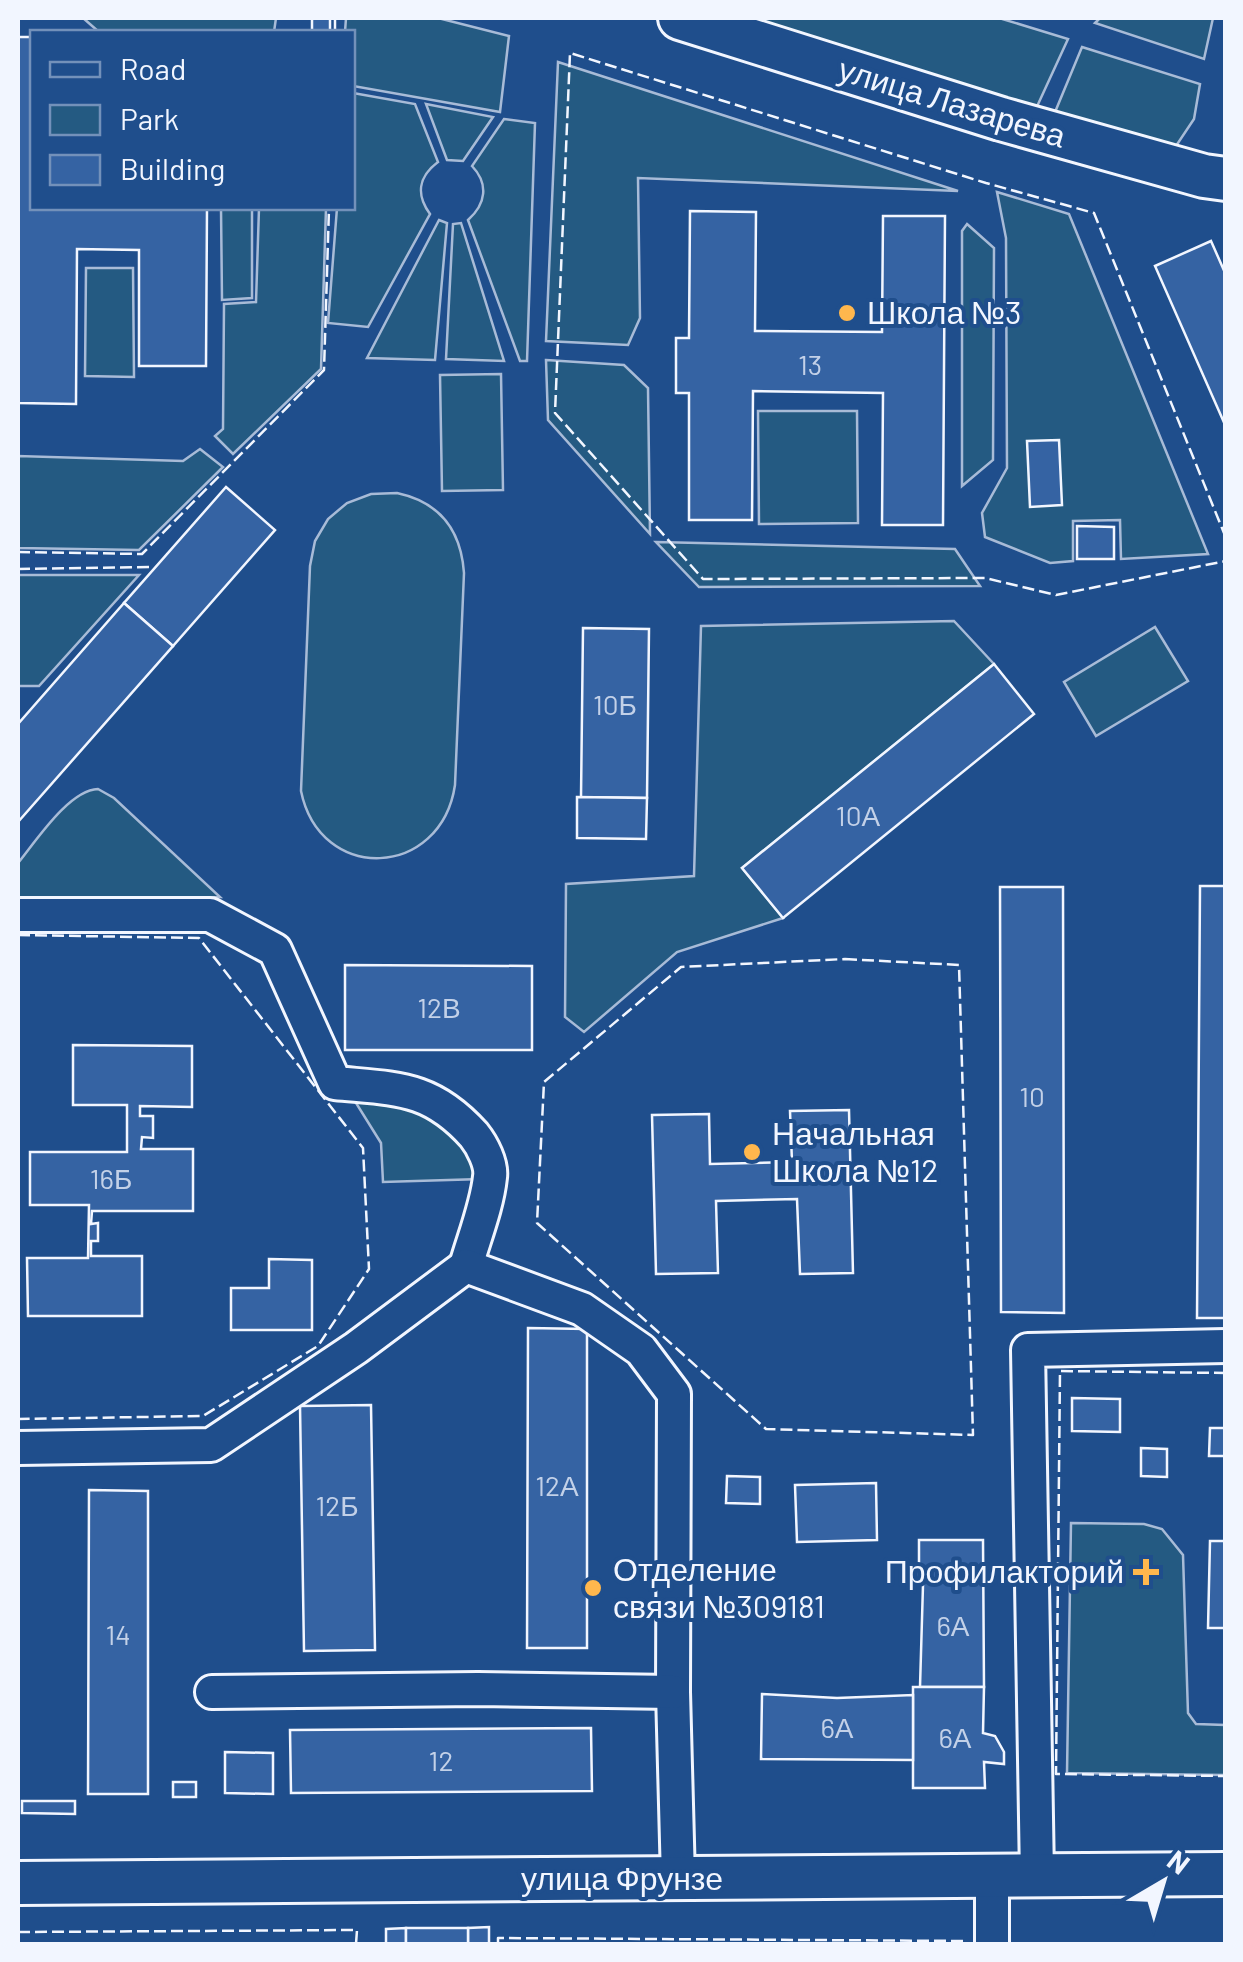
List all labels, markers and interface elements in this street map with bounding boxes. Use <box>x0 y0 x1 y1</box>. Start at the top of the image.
legend <box>30 30 355 210</box>
street label: улица Лазарева <box>834 49 1071 155</box>
text: Road <box>120 50 186 86</box>
text: Park <box>120 100 179 136</box>
text: Building <box>120 150 225 186</box>
place label: Школа №3 <box>867 292 1021 330</box>
marker: Школа №3 <box>836 302 858 324</box>
house number: 13 <box>798 347 822 381</box>
house number: 10Б <box>593 687 637 721</box>
house number: 10А <box>836 798 880 832</box>
house number: 12В <box>417 990 461 1024</box>
house number: 10 <box>1019 1079 1045 1113</box>
place label: Начальная Школа №12 <box>772 1113 938 1188</box>
marker: Начальная Школа №12 <box>741 1141 763 1163</box>
house number: 16Б <box>90 1161 132 1195</box>
house number: 12А <box>535 1468 579 1502</box>
house number: 12Б <box>315 1488 359 1522</box>
place label: Отделение связи №309181 <box>613 1549 825 1624</box>
place label: Профилакторий <box>885 1551 1124 1590</box>
marker: Профилакторий <box>1133 1559 1159 1585</box>
marker: Отделение связи №309181 <box>582 1577 604 1599</box>
house number: 6А <box>936 1608 970 1642</box>
house number: 14 <box>105 1617 131 1651</box>
house number: 6А <box>820 1710 854 1744</box>
house number: 6А <box>938 1720 972 1754</box>
house number: 12 <box>429 1743 453 1777</box>
north arrow <box>1113 1832 1213 1932</box>
text: N <box>1161 1842 1197 1881</box>
street label: улица Фрунзе <box>521 1858 723 1897</box>

